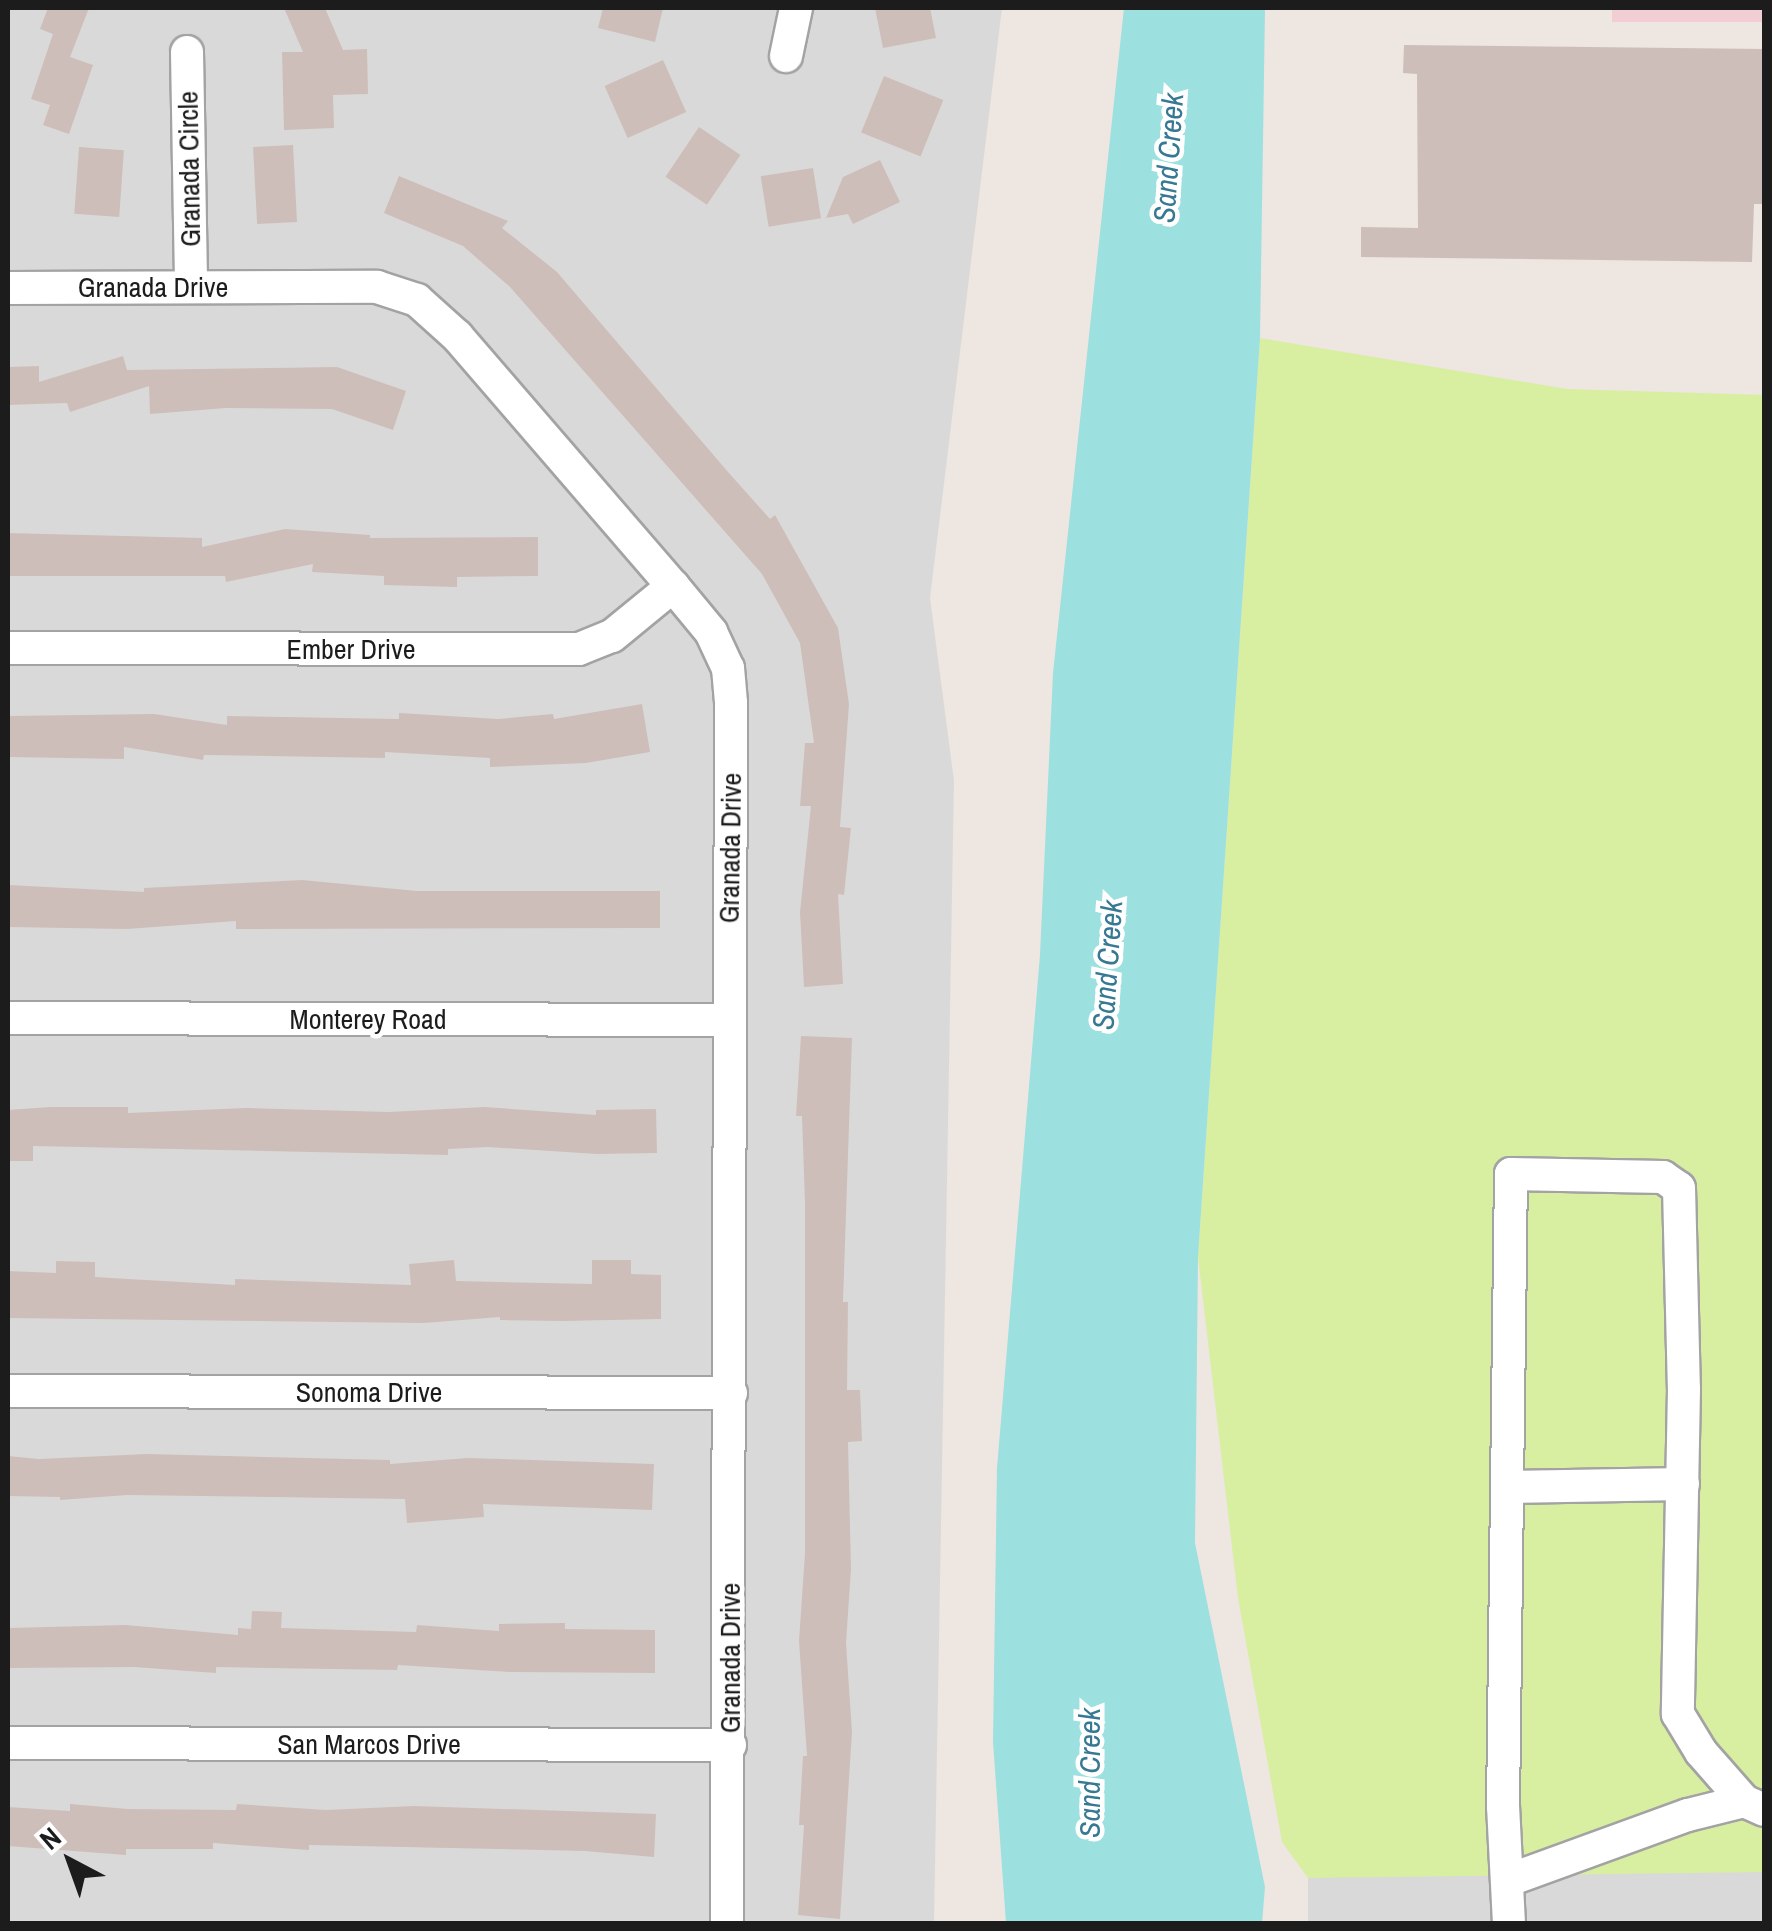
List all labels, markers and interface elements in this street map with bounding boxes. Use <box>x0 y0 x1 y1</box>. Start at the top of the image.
street label: Granada Circle <box>171 91 207 247</box>
water label: Sand Creek <box>1146 92 1190 224</box>
street label: Granada Drive <box>78 270 228 304</box>
street label: Ember Drive <box>287 632 415 666</box>
street label: Granada Drive <box>712 772 748 924</box>
water label: Sand Creek <box>1085 899 1129 1031</box>
street label: Monterey Road <box>290 1002 446 1036</box>
street label: Sonoma Drive <box>296 1375 442 1409</box>
street label: Granada Drive <box>713 1583 747 1733</box>
water label: Sand Creek <box>1071 1708 1107 1838</box>
street label: San Marcos Drive <box>277 1727 461 1761</box>
north arrow <box>20 1811 120 1911</box>
text: N <box>32 1819 69 1858</box>

